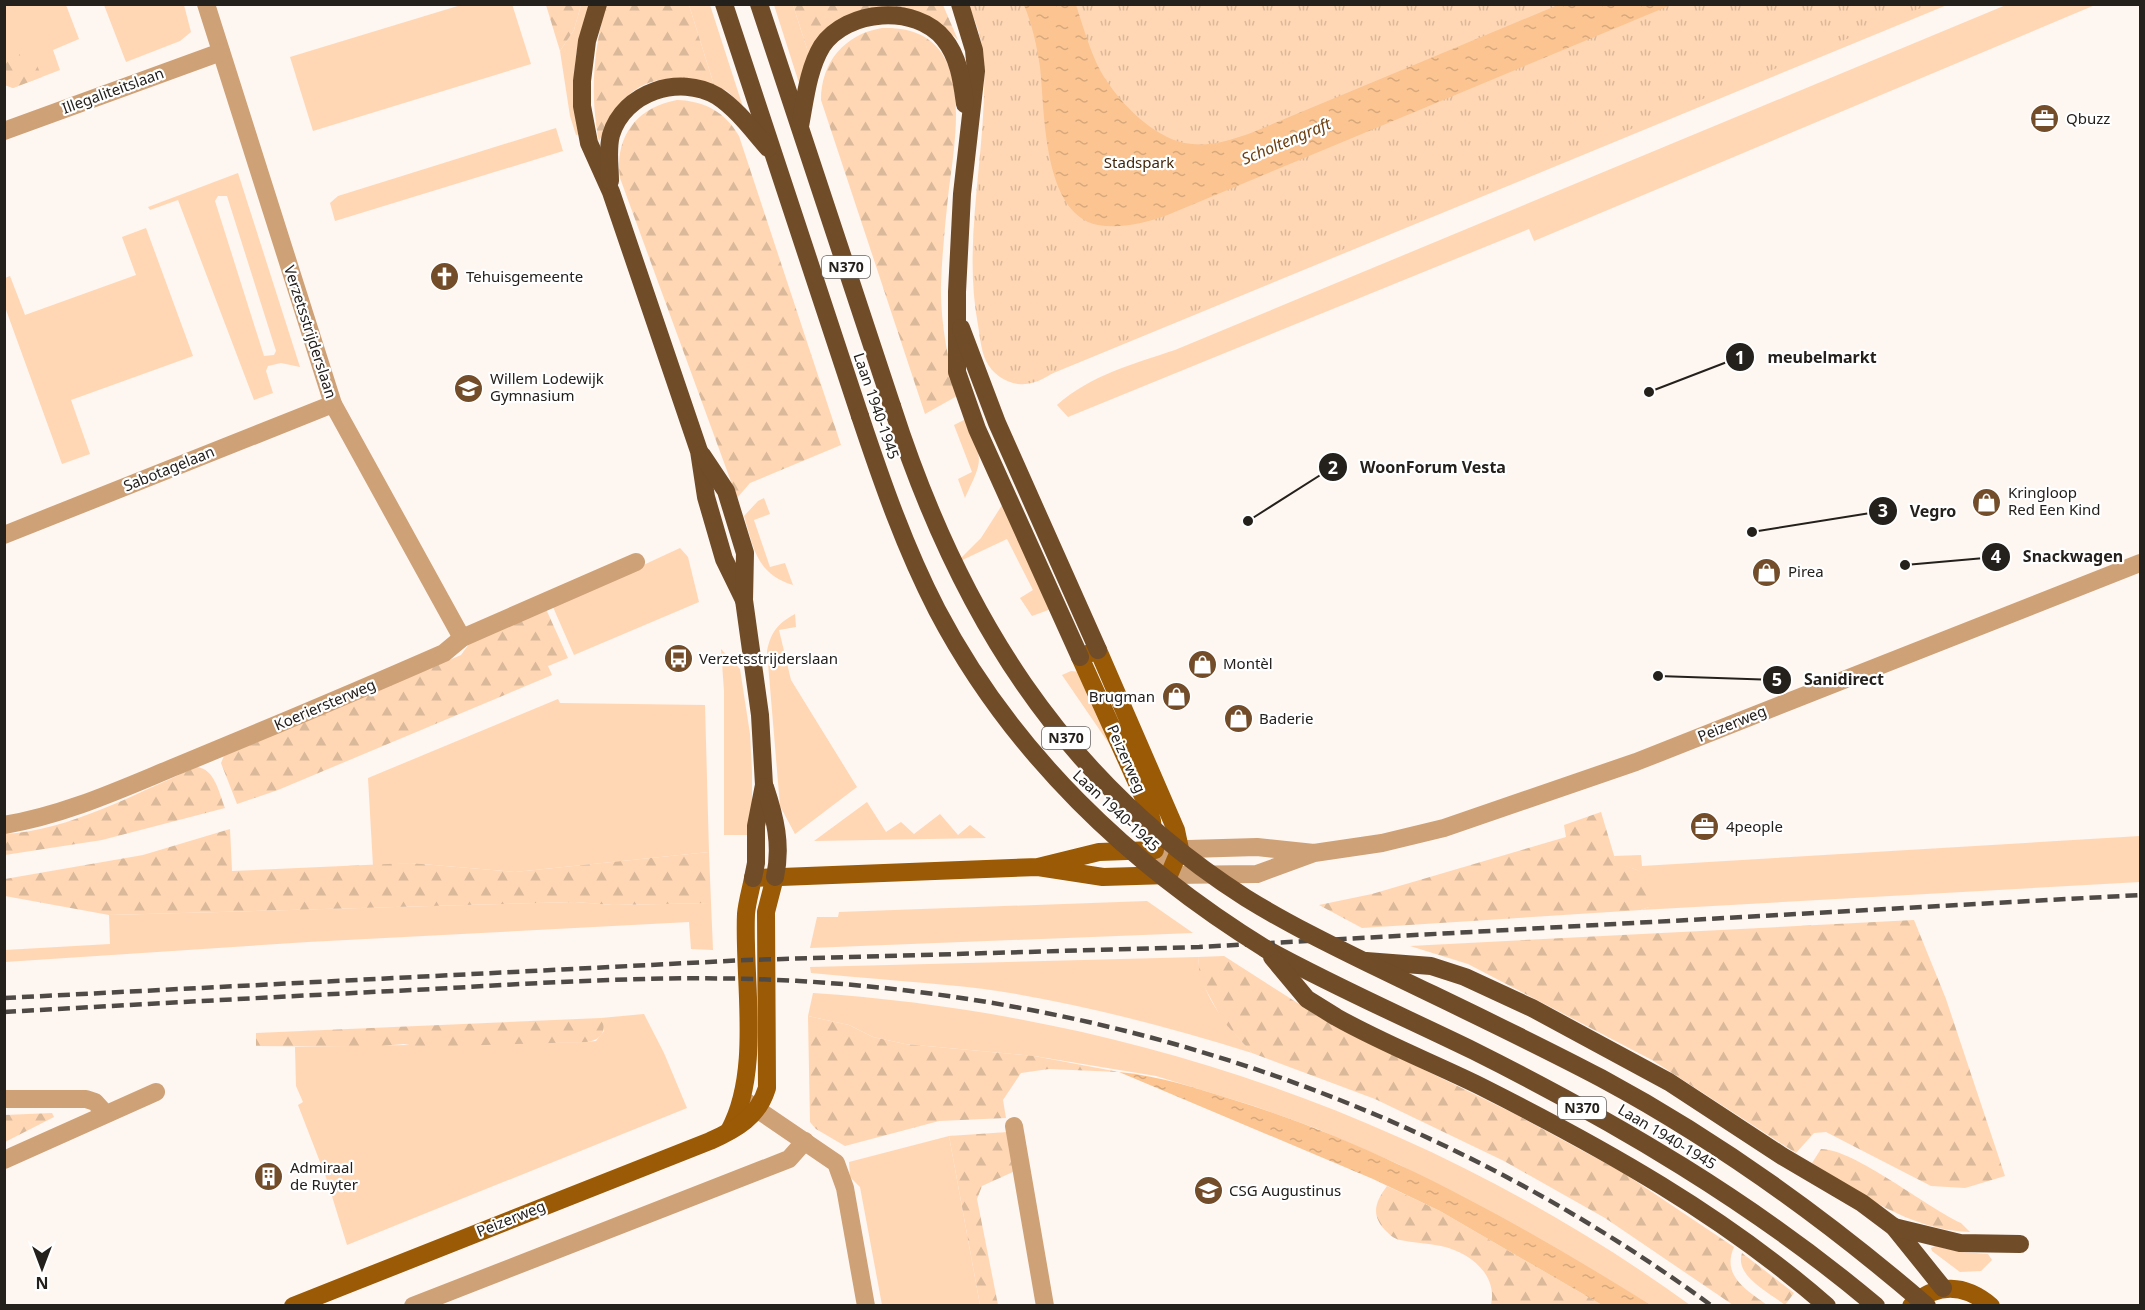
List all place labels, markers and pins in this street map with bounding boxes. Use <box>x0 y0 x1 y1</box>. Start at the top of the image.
office icon: Qbuzz <box>2029 103 2061 135</box>
place label: Qbuzz <box>2066 108 2110 128</box>
church icon: Tehuisgemeente <box>429 261 461 293</box>
place label: Tehuisgemeente <box>466 266 583 286</box>
callout: meubelmarkt <box>1725 340 1888 374</box>
place label: Willem Lodewijk Gymnasium <box>490 368 604 405</box>
school or university icon: Willem Lodewijk Gymnasium <box>453 372 485 404</box>
callout: WoonForum Vesta <box>1318 450 1518 484</box>
place label: Kringloop Red Een Kind <box>2008 482 2101 519</box>
shop icon: Kringloop Red Een Kind <box>1971 486 2003 518</box>
callout: Vegro <box>1868 494 1969 528</box>
callout: Snackwagen <box>1981 540 2135 574</box>
shop icon: Pirea <box>1751 556 1783 588</box>
place label: Pirea <box>1788 561 1824 581</box>
bus stop icon: Verzetsstrijderslaan <box>662 643 694 675</box>
place label: Verzetsstrijderslaan <box>699 648 838 668</box>
shop icon: Montèl <box>1186 648 1218 680</box>
place label: Montèl <box>1223 653 1273 673</box>
callout: Sanidirect <box>1762 663 1896 697</box>
shop icon: Brugman <box>1160 681 1192 713</box>
place label: Brugman <box>1089 686 1155 706</box>
shop icon: Baderie <box>1222 703 1254 735</box>
place label: Baderie <box>1259 708 1313 728</box>
office icon: 4people <box>1689 811 1721 843</box>
place label: 4people <box>1726 816 1783 836</box>
place label: Admiraal de Ruyter <box>290 1157 358 1194</box>
building icon: Admiraal de Ruyter <box>253 1161 285 1193</box>
school or university icon: CSG Augustinus <box>1192 1175 1224 1207</box>
place label: CSG Augustinus <box>1229 1180 1341 1200</box>

